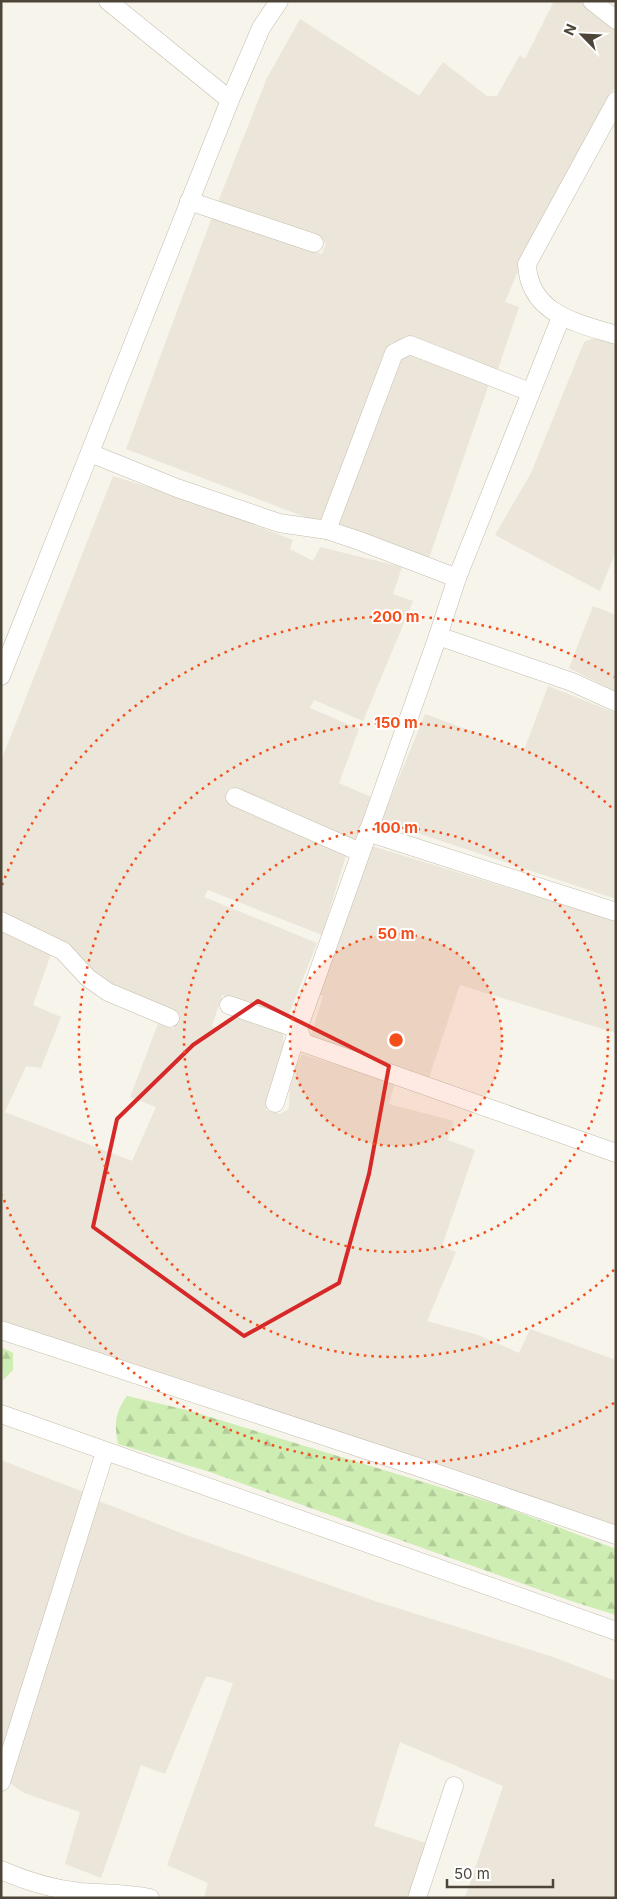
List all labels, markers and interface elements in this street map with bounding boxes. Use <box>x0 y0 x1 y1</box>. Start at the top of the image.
north arrow <box>557 10 607 60</box>
text: N <box>560 21 580 38</box>
text: 200 m <box>373 607 419 626</box>
text: 150 m <box>374 713 418 732</box>
text: 100 m <box>374 818 418 837</box>
text: 50 m <box>378 924 414 943</box>
centre of rings <box>387 1031 405 1049</box>
scale bar <box>447 1856 553 1888</box>
text: 50 m <box>454 1864 490 1883</box>

